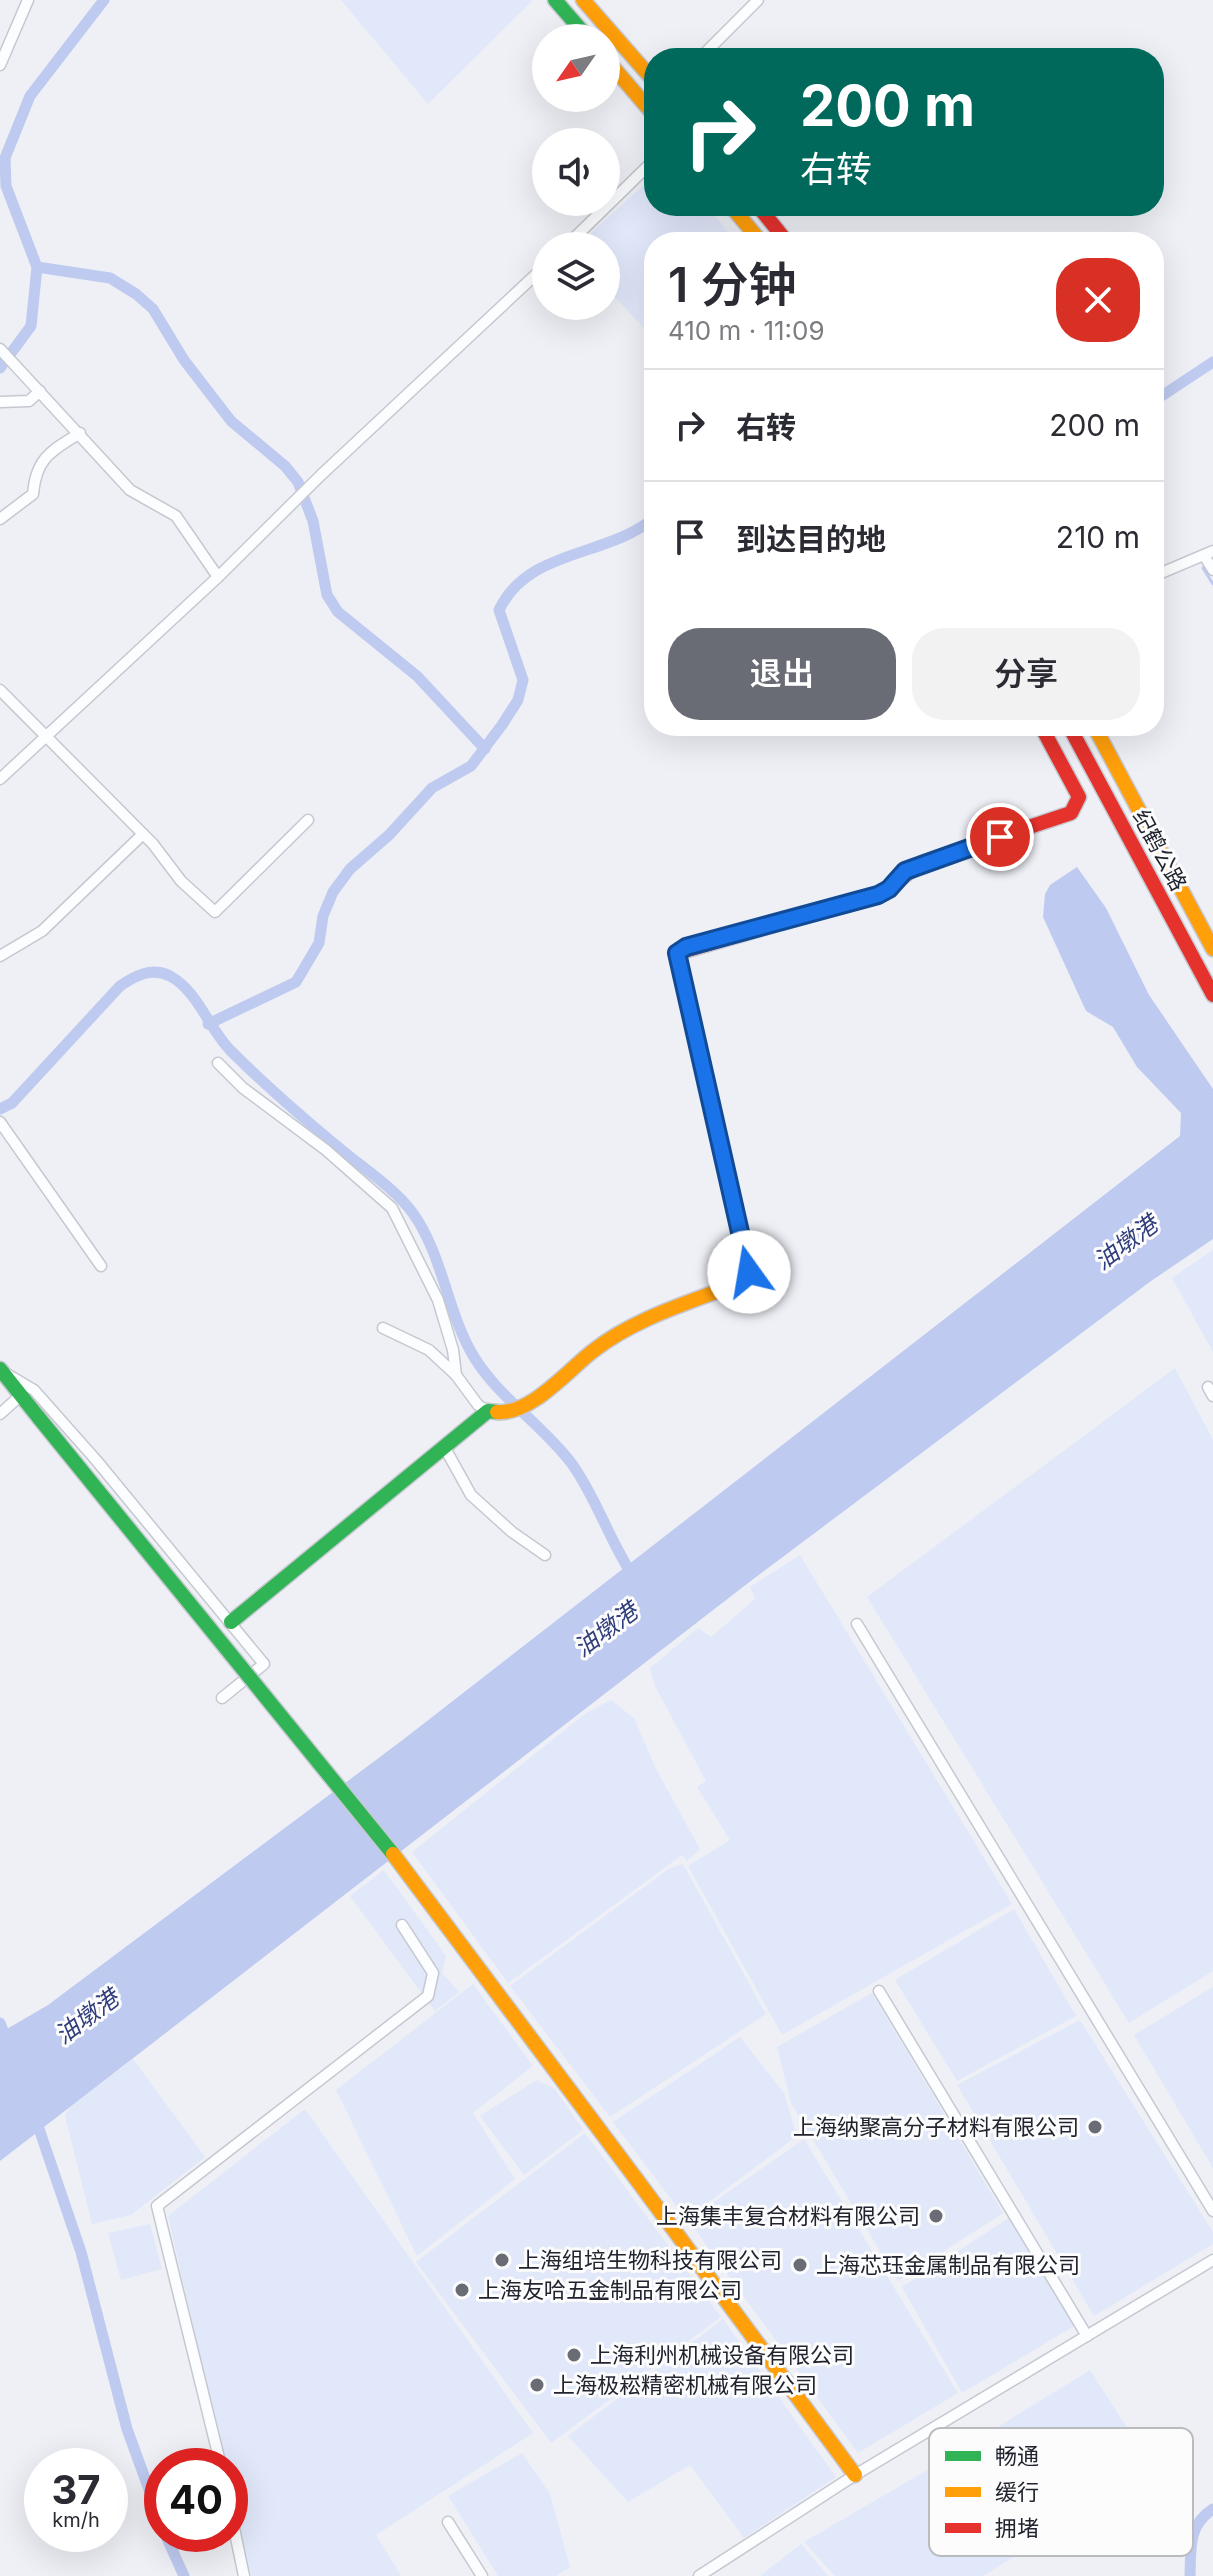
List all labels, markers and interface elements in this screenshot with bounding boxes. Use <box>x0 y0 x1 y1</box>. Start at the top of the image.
north arrow <box>532 24 620 112</box>
map controls <box>532 24 620 320</box>
text: 200 m <box>800 72 975 140</box>
icon: right <box>668 80 772 184</box>
button: sound <box>532 128 620 216</box>
text: 右转 <box>800 147 872 191</box>
button: layers <box>532 232 620 320</box>
text: 1 分钟 <box>668 255 796 314</box>
button: close <box>1056 258 1140 342</box>
text: 410 m · 11:09 <box>668 315 825 346</box>
icon: right <box>668 403 712 447</box>
text: 200 m <box>1049 407 1140 443</box>
text: 右转 <box>736 409 796 445</box>
icon: arrive <box>668 515 712 559</box>
text: 210 m <box>1056 519 1140 555</box>
text: 到达目的地 <box>736 521 886 557</box>
button: 退出 <box>668 628 896 720</box>
button: 分享 <box>912 628 1140 720</box>
pin <box>966 803 1034 871</box>
street label: 纪鹤公路 <box>1128 805 1192 895</box>
icon: arrive <box>978 815 1022 859</box>
water label: 油墩港 <box>1088 1208 1166 1276</box>
position arrow <box>707 1230 791 1314</box>
water label: 油墩港 <box>568 1595 646 1663</box>
water label: 油墩港 <box>49 1982 127 2050</box>
place label: 上海纳聚高分子材料有限公司 <box>793 2114 1079 2140</box>
marker: 上海纳聚高分子材料有限公司 <box>1086 2118 1104 2136</box>
place label: 上海集丰复合材料有限公司 <box>656 2203 920 2229</box>
marker: 上海集丰复合材料有限公司 <box>927 2207 945 2225</box>
place label: 上海组培生物科技有限公司 <box>518 2247 782 2273</box>
marker: 上海组培生物科技有限公司 <box>493 2251 511 2269</box>
place label: 上海芯珏金属制品有限公司 <box>816 2252 1080 2278</box>
marker: 上海芯珏金属制品有限公司 <box>791 2256 809 2274</box>
place label: 上海友哈五金制品有限公司 <box>478 2277 742 2303</box>
marker: 上海友哈五金制品有限公司 <box>453 2281 471 2299</box>
place label: 上海利州机械设备有限公司 <box>590 2342 854 2368</box>
marker: 上海利州机械设备有限公司 <box>565 2346 583 2364</box>
place label: 上海极崧精密机械有限公司 <box>553 2372 817 2398</box>
marker: 上海极崧精密机械有限公司 <box>528 2376 546 2394</box>
legend <box>929 2428 1193 2556</box>
text: 畅通 <box>995 2443 1039 2469</box>
speed limit sign: 40 <box>144 2448 248 2552</box>
text: 37 <box>51 2465 101 2514</box>
text: 缓行 <box>995 2479 1039 2505</box>
text: km/h <box>52 2508 100 2532</box>
text: 拥堵 <box>995 2515 1039 2541</box>

